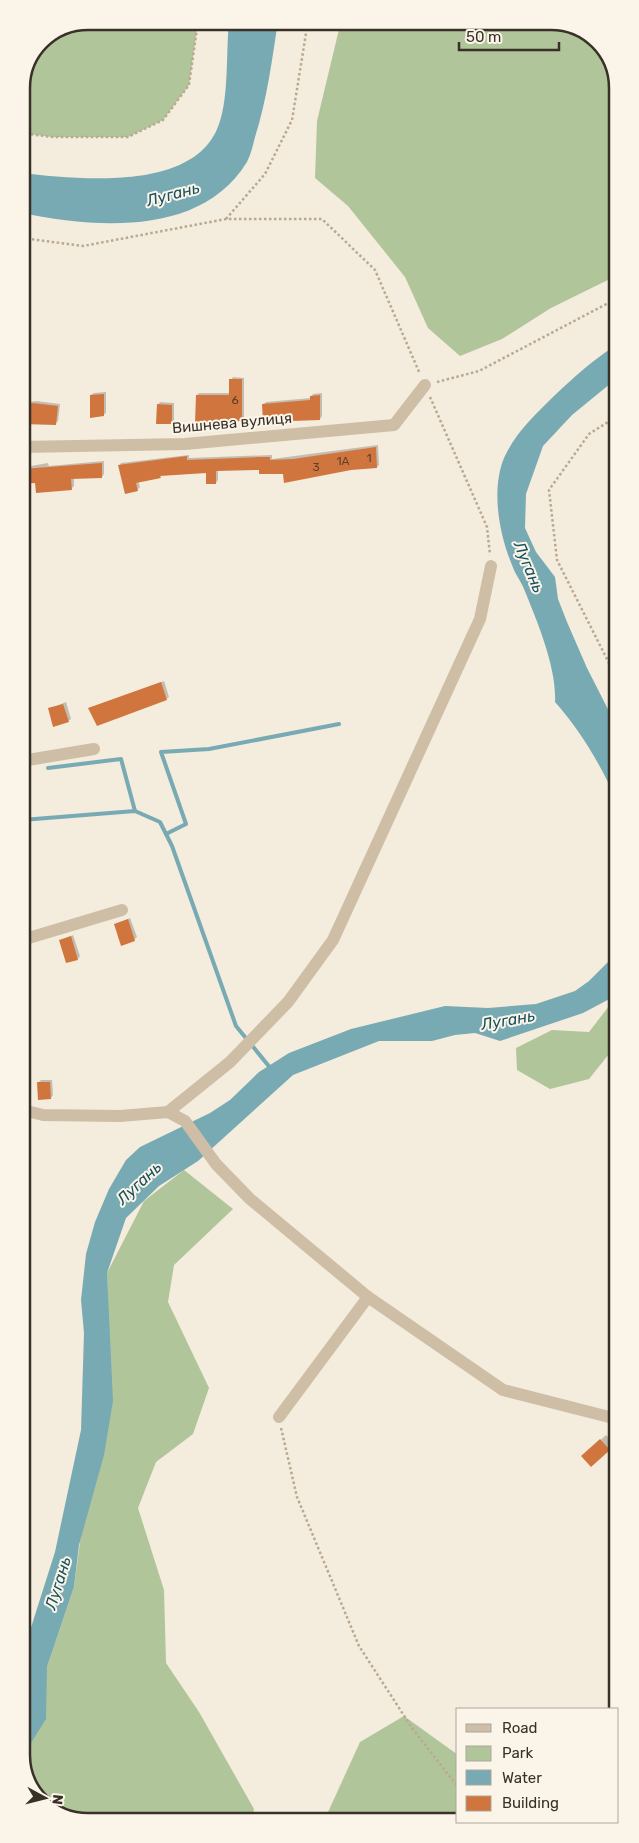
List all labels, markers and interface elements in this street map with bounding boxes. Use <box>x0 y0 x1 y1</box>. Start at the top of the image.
scale bar <box>459 20 559 52</box>
text: 50 m <box>466 28 501 46</box>
water label: Лугань <box>143 178 202 210</box>
house number: 6 <box>231 393 239 407</box>
street label: Вишнева вулиця <box>171 409 293 437</box>
house number: 1 <box>366 451 372 465</box>
house number: 1А <box>336 454 350 468</box>
house number: 3 <box>312 460 320 474</box>
water label: Лугань <box>509 537 548 596</box>
water label: Лугань <box>479 1006 536 1034</box>
water label: Лугань <box>112 1158 165 1209</box>
water label: Лугань <box>41 1554 75 1613</box>
legend <box>456 1708 619 1823</box>
text: Road <box>502 1719 538 1737</box>
text: Park <box>502 1744 533 1762</box>
text: Water <box>502 1769 542 1787</box>
north arrow <box>20 1773 70 1823</box>
text: N <box>48 1793 66 1806</box>
text: Building <box>502 1794 559 1812</box>

